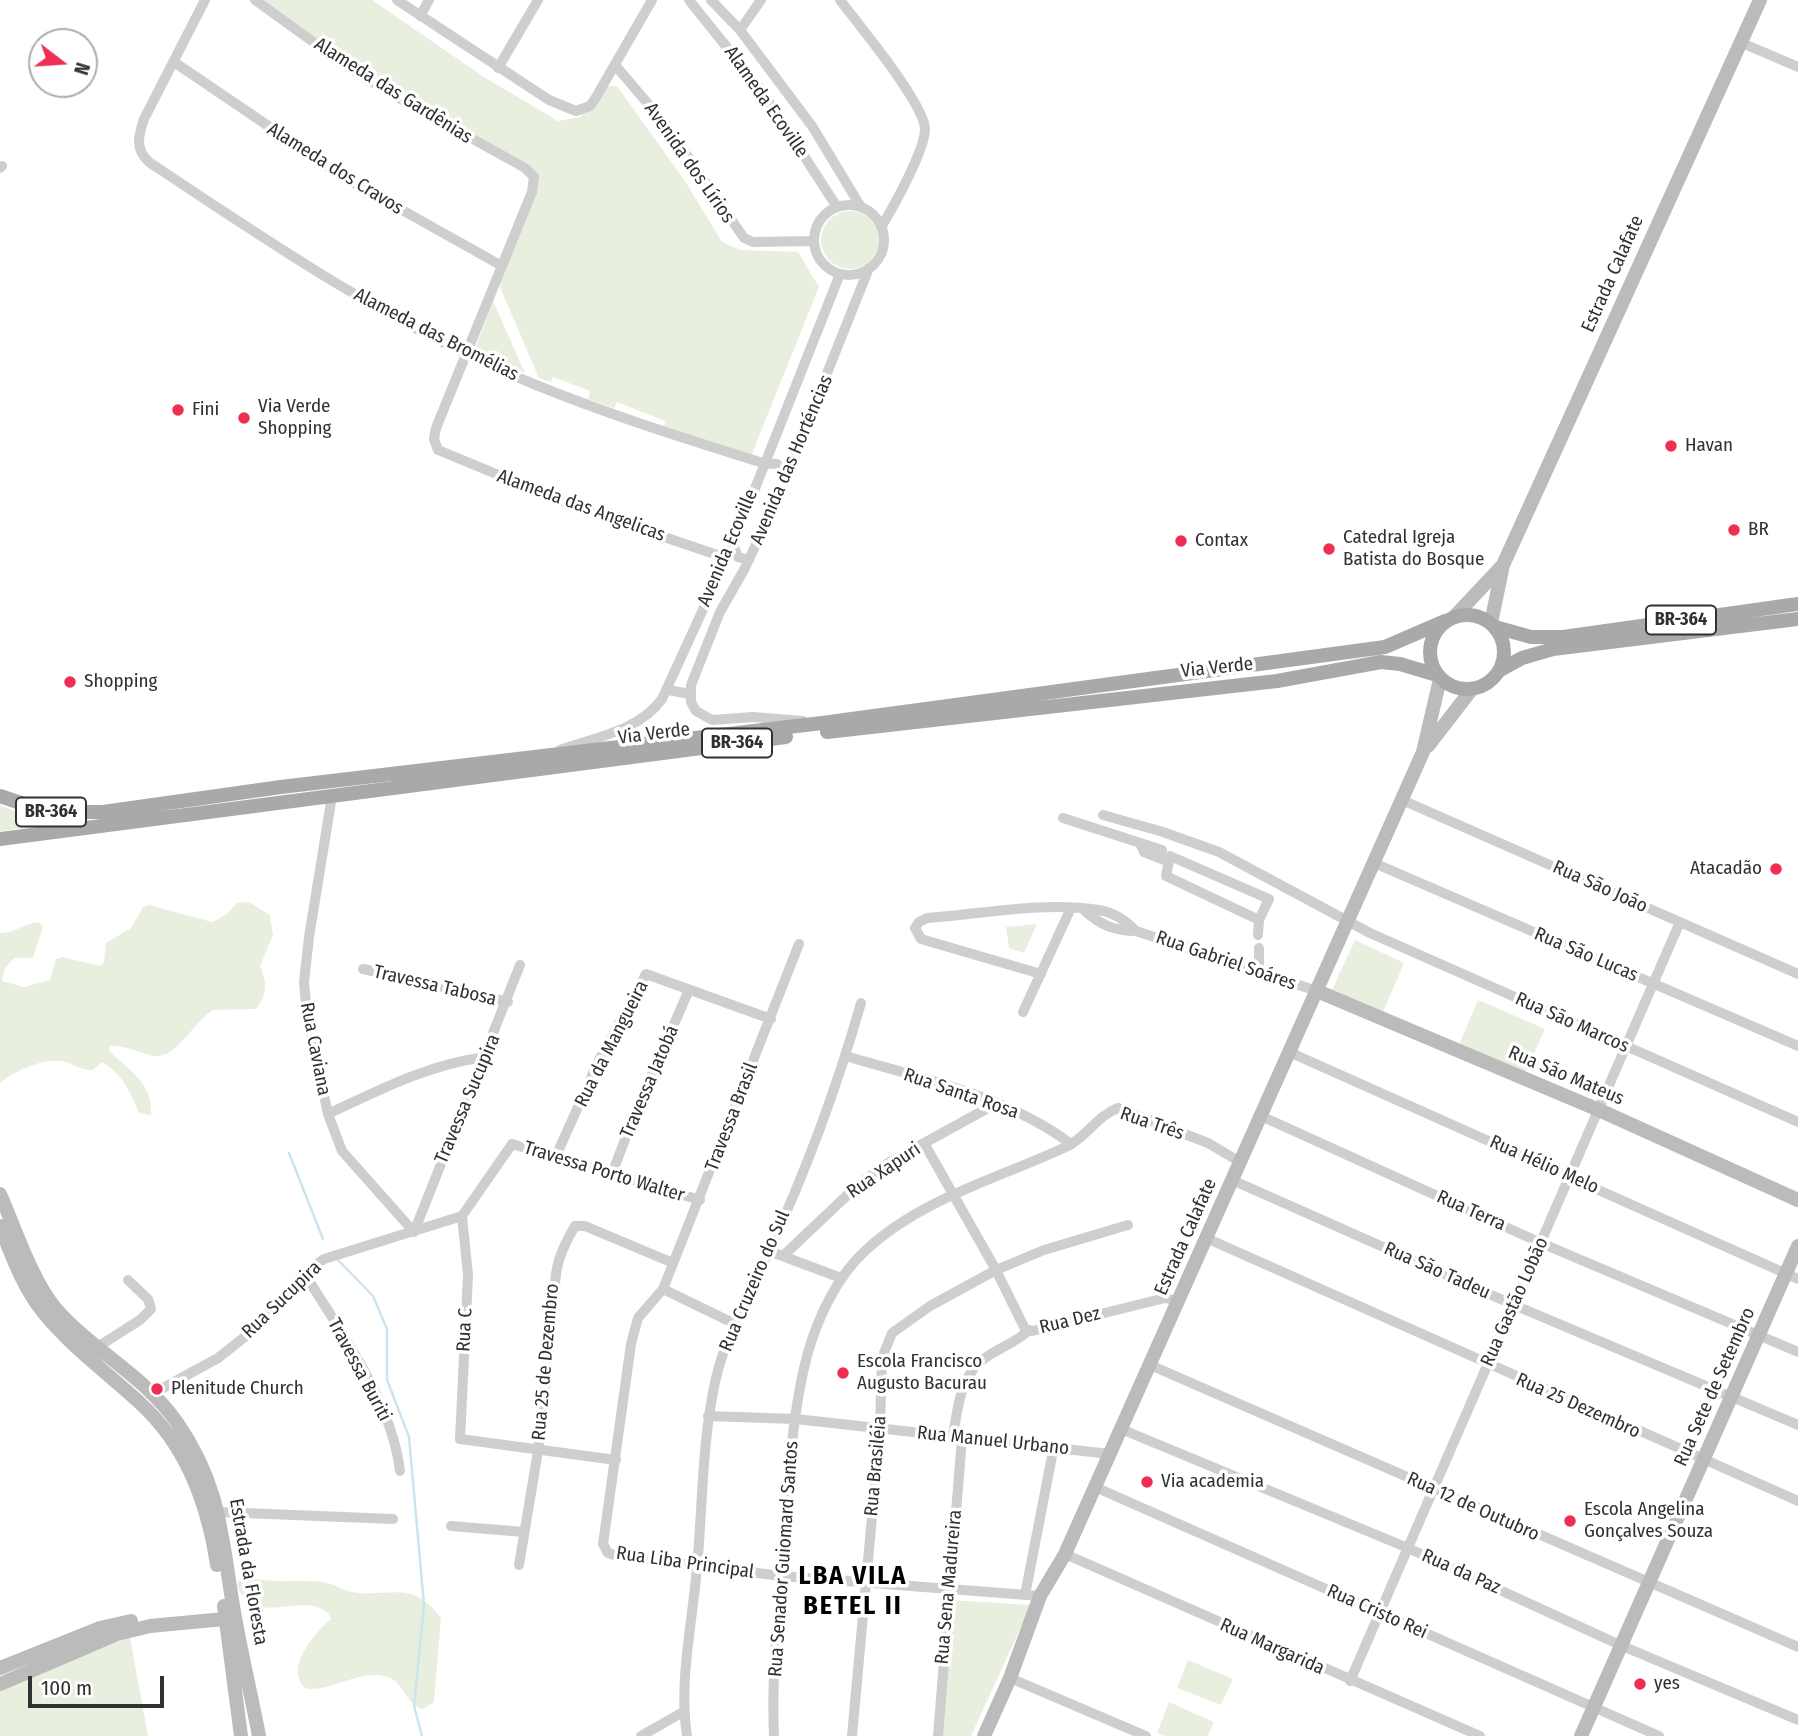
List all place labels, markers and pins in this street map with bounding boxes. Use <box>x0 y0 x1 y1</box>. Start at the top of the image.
place label: Via Verde Shopping <box>258 396 331 440</box>
place label: Fini <box>192 399 219 421</box>
marker: Fini <box>170 402 186 418</box>
marker: Via Verde Shopping <box>236 410 252 426</box>
place label: Havan <box>1685 435 1733 457</box>
marker: Havan <box>1663 438 1679 454</box>
place label: BR <box>1748 519 1769 541</box>
marker: BR <box>1726 522 1742 538</box>
place label: Catedral Igreja Batista do Bosque <box>1343 527 1484 571</box>
place label: Contax <box>1195 530 1248 552</box>
marker: Contax <box>1173 533 1189 549</box>
marker: Catedral Igreja Batista do Bosque <box>1321 541 1337 557</box>
place label: Shopping <box>84 671 157 693</box>
marker: Shopping <box>62 674 78 690</box>
place label: Atacadão <box>1690 858 1762 880</box>
marker: Atacadão <box>1768 861 1784 877</box>
place label: Escola Francisco Augusto Bacurau <box>857 1351 987 1395</box>
marker: Escola Francisco Augusto Bacurau <box>835 1365 851 1381</box>
place label: Plenitude Church <box>171 1378 304 1400</box>
marker: Plenitude Church <box>149 1381 165 1397</box>
place label: Via academia <box>1161 1471 1264 1493</box>
marker: Via academia <box>1139 1474 1155 1490</box>
place label: Escola Angelina Gonçalves Souza <box>1584 1499 1713 1543</box>
marker: Escola Angelina Gonçalves Souza <box>1562 1513 1578 1529</box>
place label: yes <box>1654 1673 1680 1695</box>
marker: yes <box>1632 1676 1648 1692</box>

